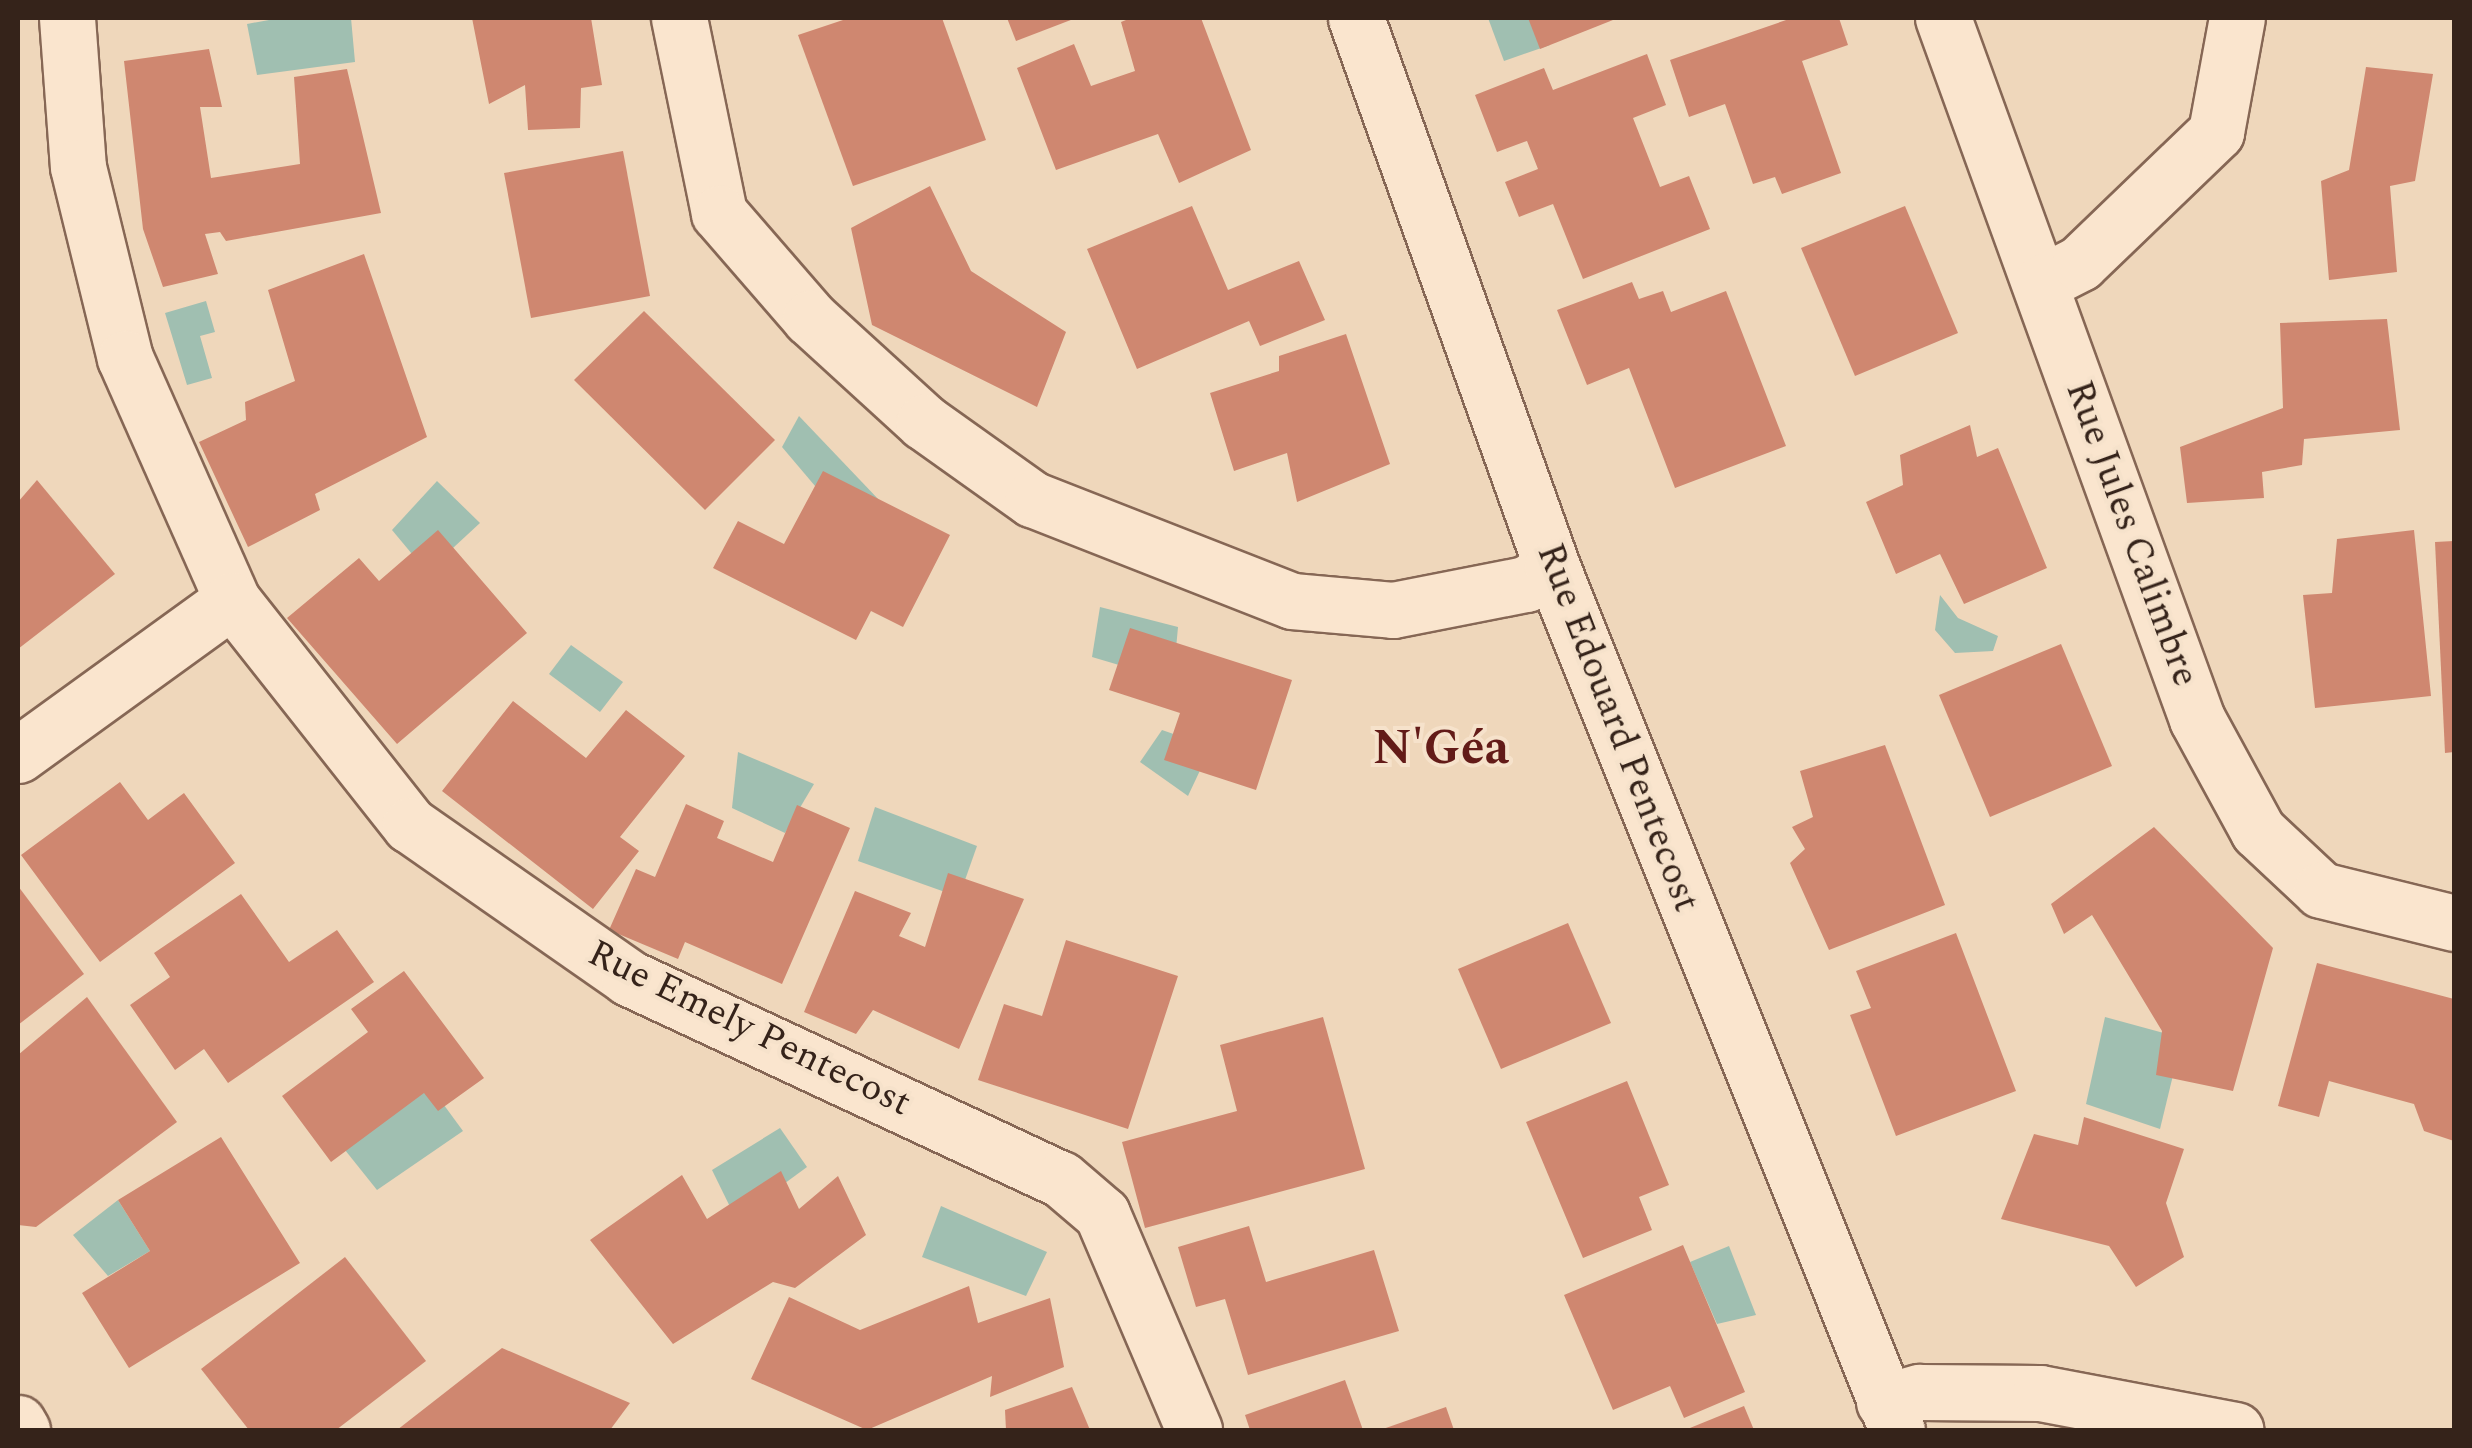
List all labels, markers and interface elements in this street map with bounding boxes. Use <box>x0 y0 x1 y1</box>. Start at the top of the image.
street label: Rue Jules Calimbre <box>2055 375 2207 693</box>
street label: Rue Edouard Pentecost <box>1526 537 1708 919</box>
district label: N'Géa <box>1373 720 1509 778</box>
street label: Rue Emely Pentecost <box>580 931 918 1127</box>

